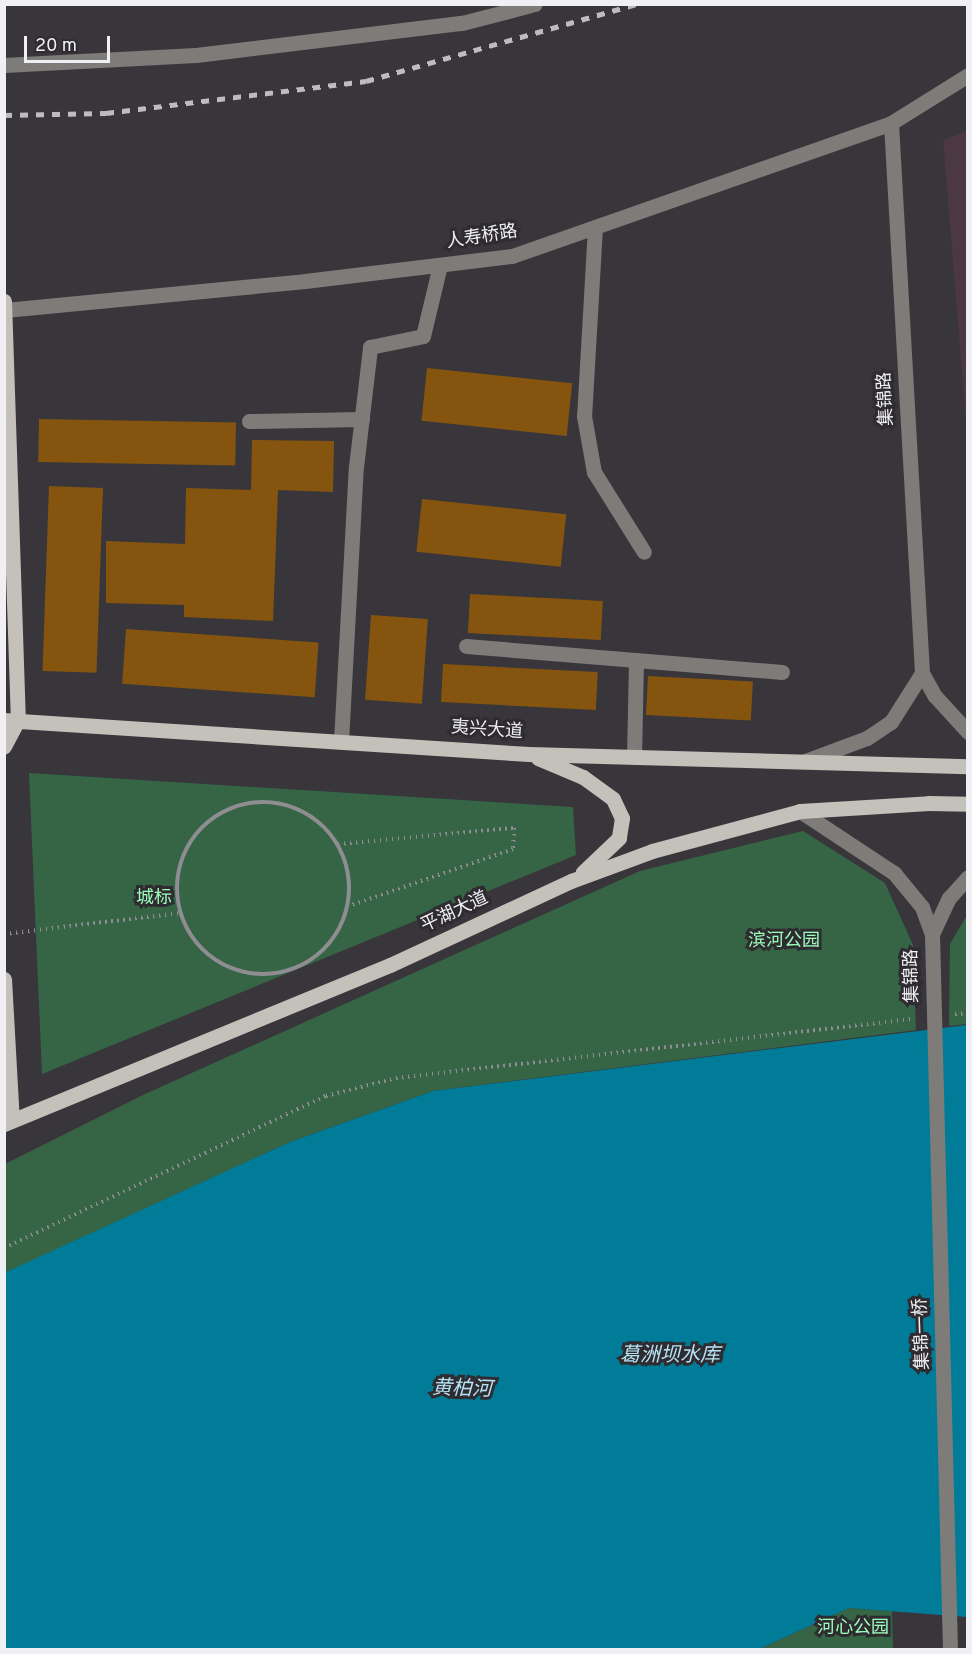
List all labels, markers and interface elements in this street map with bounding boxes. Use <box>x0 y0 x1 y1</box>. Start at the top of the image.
scale bar <box>27 24 112 62</box>
text: 20 m <box>35 35 77 58</box>
street label: 人寿桥路 <box>445 222 519 254</box>
street label: 集锦路 <box>875 371 899 427</box>
street label: 夷兴大道 <box>450 718 524 744</box>
park label: 城标 <box>136 888 172 910</box>
street label: 平湖大道 <box>418 888 492 938</box>
park label: 滨河公园 <box>748 931 820 953</box>
street label: 集锦路 <box>902 949 924 1003</box>
street label: 集锦一桥 <box>911 1298 935 1370</box>
water label: 葛洲坝水库 <box>620 1344 720 1368</box>
water label: 黄柏河 <box>432 1377 492 1403</box>
park label: 河心公园 <box>817 1618 889 1640</box>

